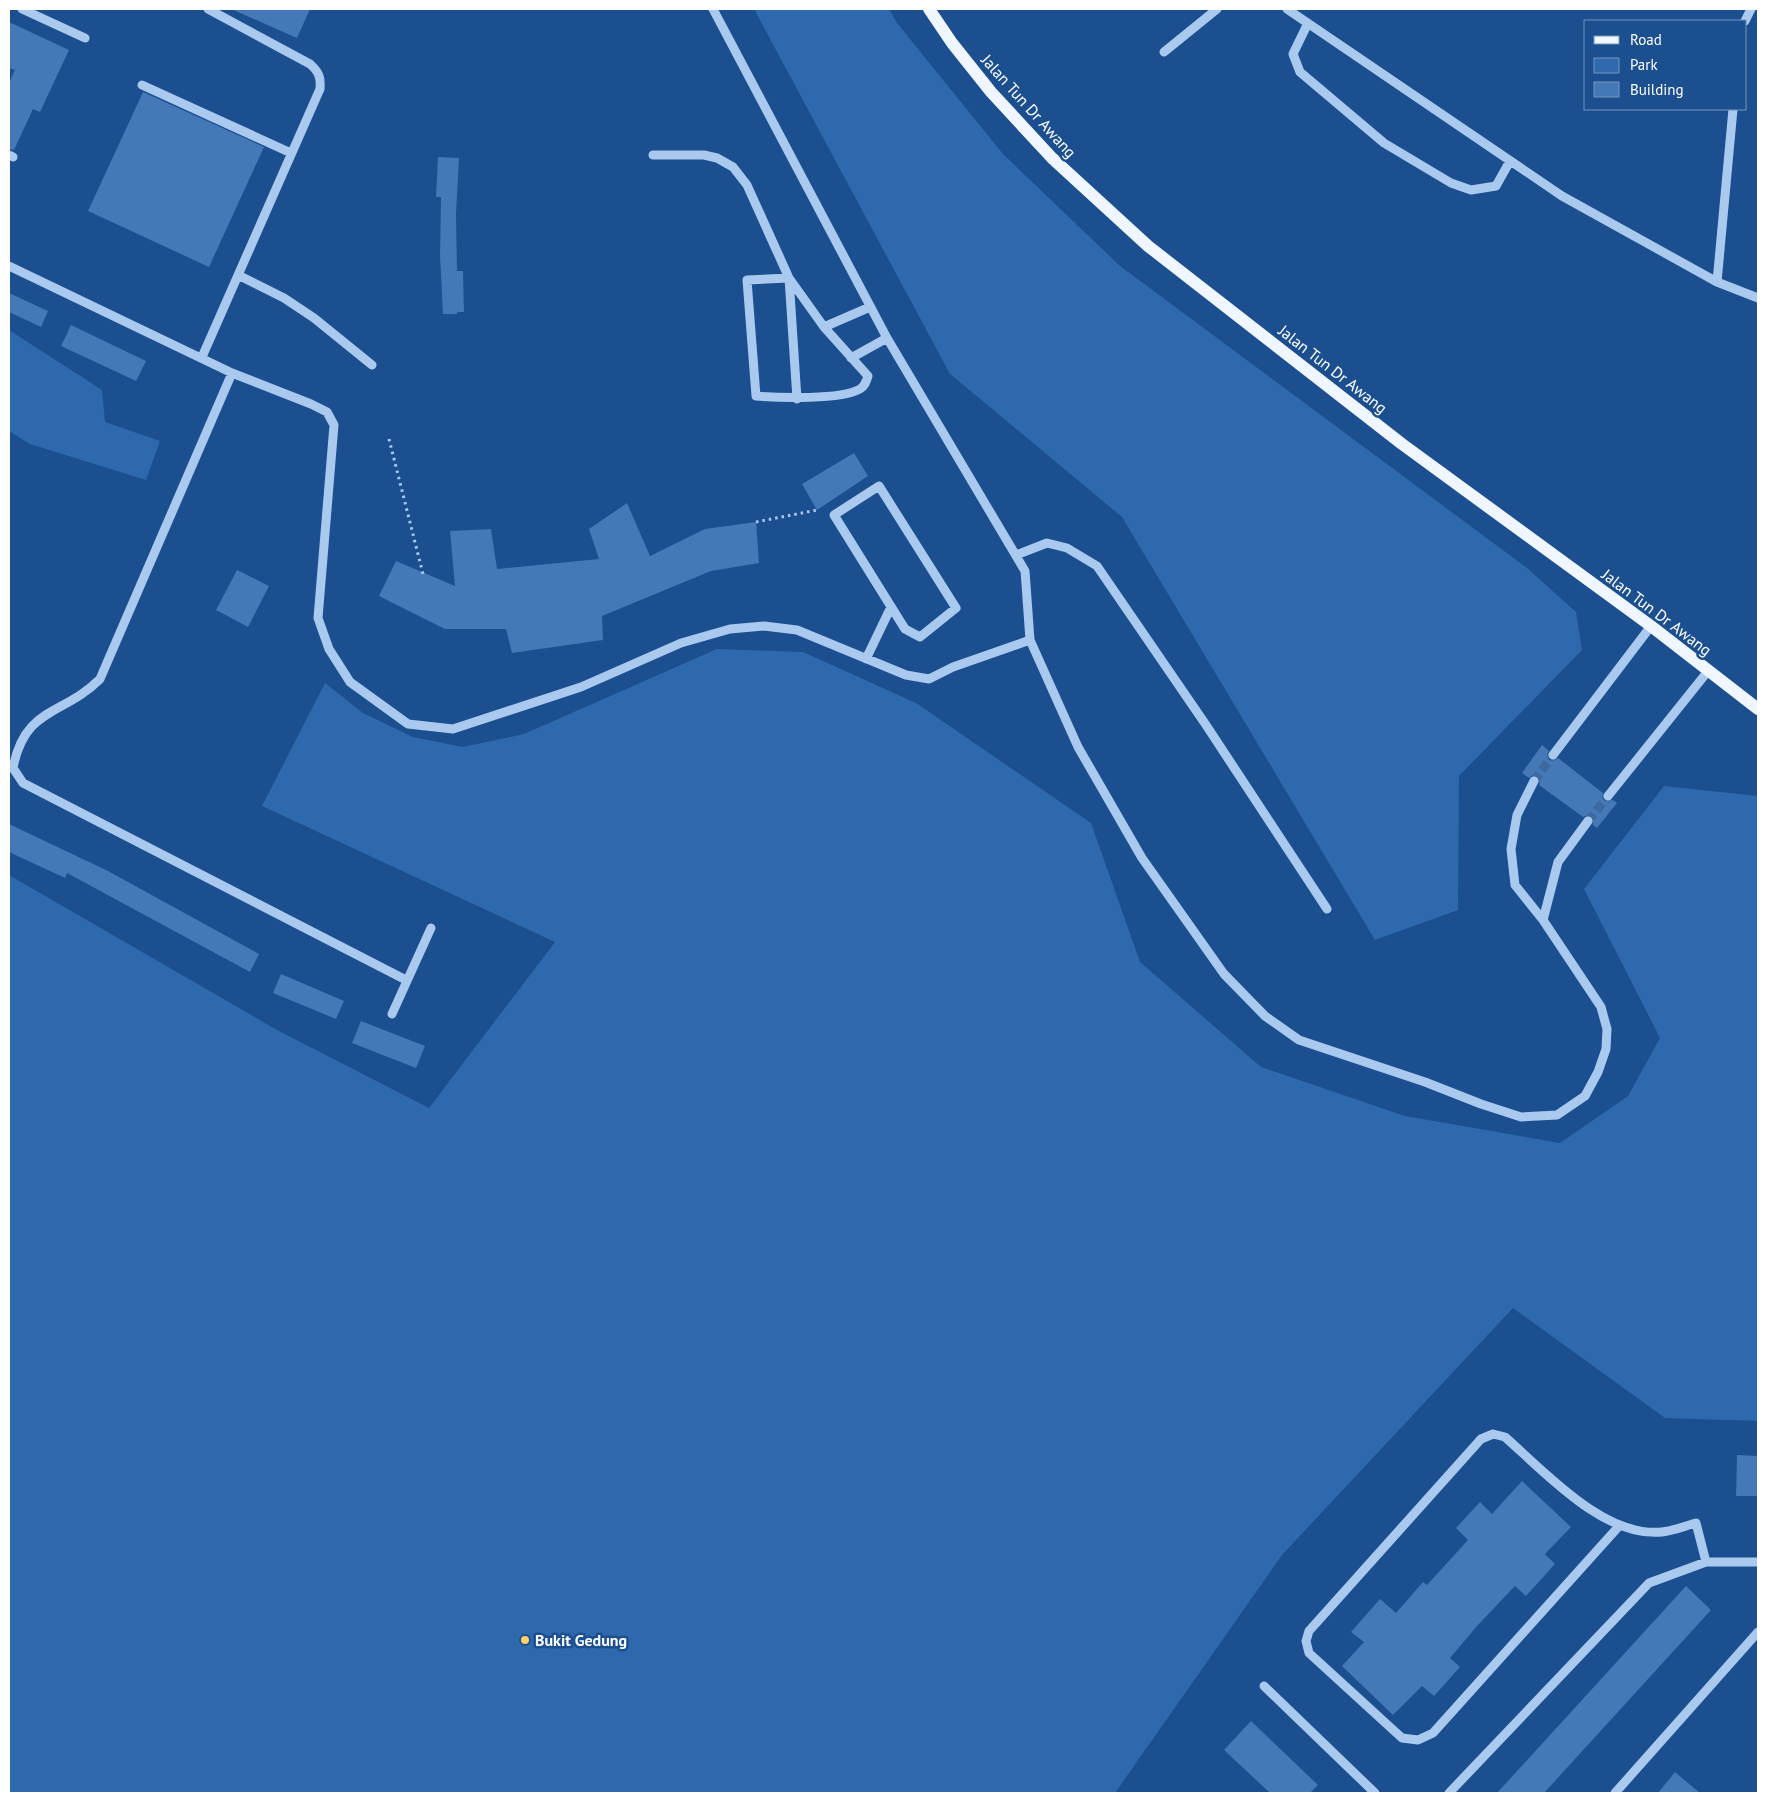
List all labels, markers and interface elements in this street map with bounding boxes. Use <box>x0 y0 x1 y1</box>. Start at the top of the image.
legend <box>1584 20 1747 110</box>
text: Road <box>1630 30 1662 49</box>
street label: Jalan Tun Dr Awang <box>977 49 1081 162</box>
text: Park <box>1630 55 1658 74</box>
text: Building <box>1630 80 1684 99</box>
street label: Jalan Tun Dr Awang <box>1274 320 1391 418</box>
street label: Jalan Tun Dr Awang <box>1597 564 1716 660</box>
place label: Bukit Gedung <box>535 1630 627 1650</box>
marker: Bukit Gedung <box>519 1634 531 1646</box>

